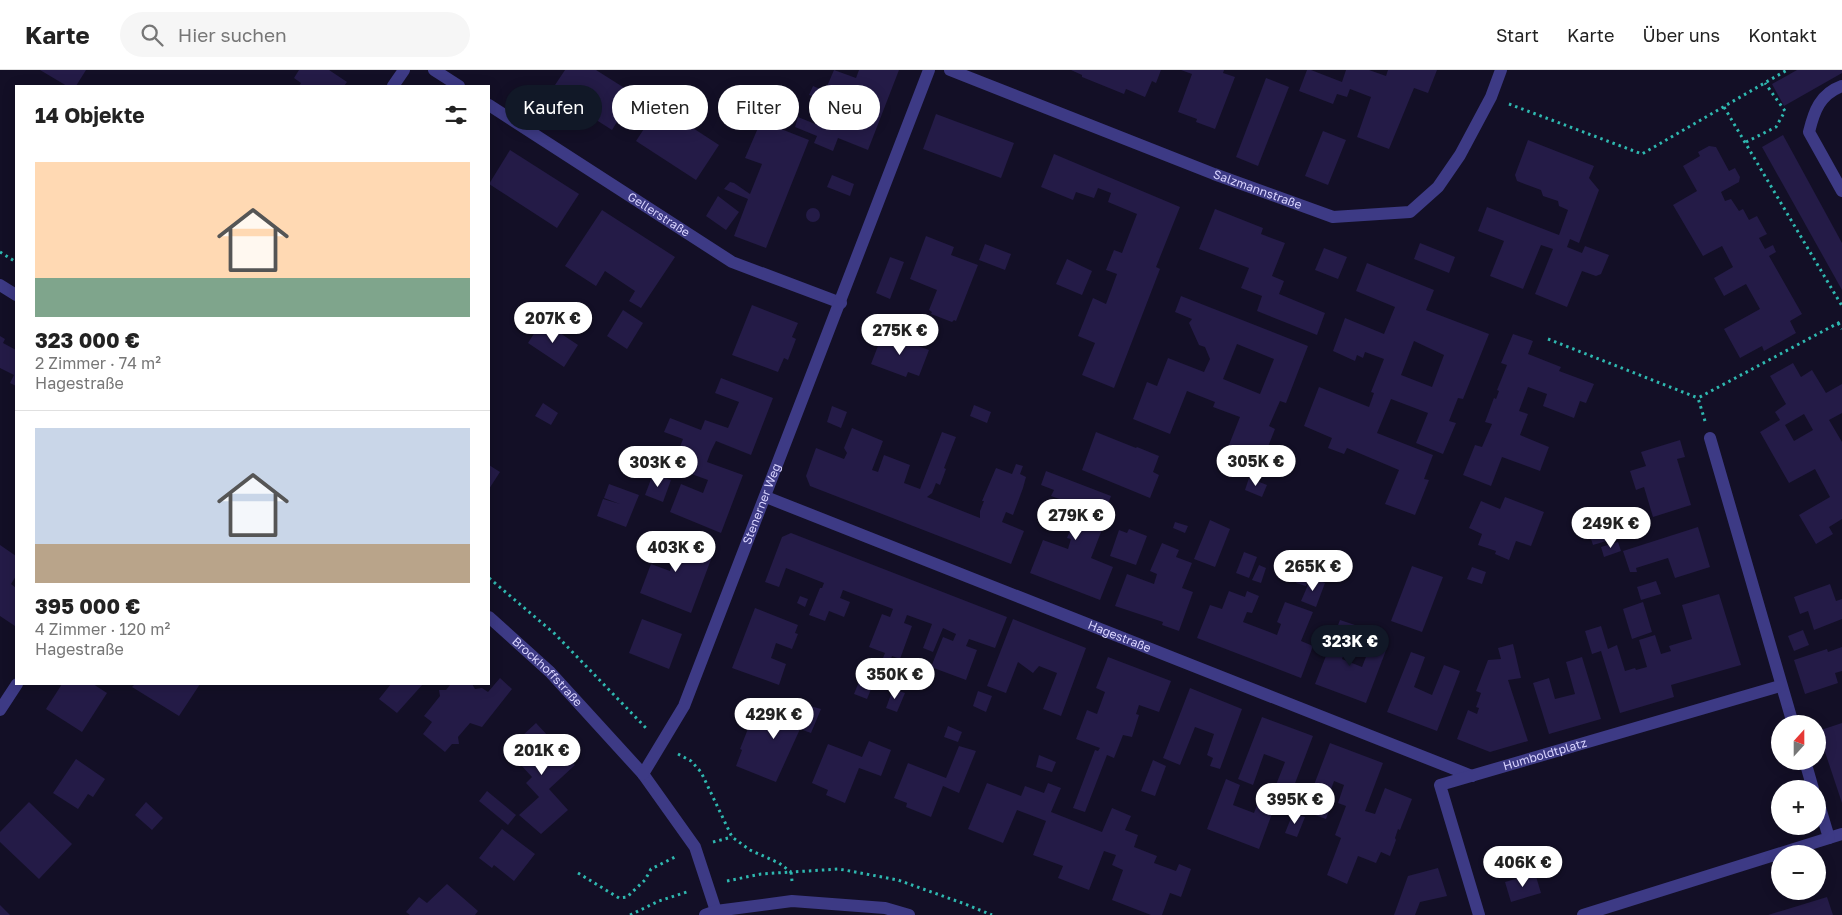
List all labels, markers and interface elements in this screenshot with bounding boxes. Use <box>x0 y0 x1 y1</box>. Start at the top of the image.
search box <box>120 12 470 57</box>
text: Karte <box>25 20 90 49</box>
icon: search <box>138 21 166 49</box>
text: Hier suchen <box>178 23 287 46</box>
text: Start <box>1496 24 1539 46</box>
text: Karte <box>1567 24 1614 46</box>
text: Über uns <box>1642 24 1720 46</box>
text: Kontakt <box>1748 24 1817 46</box>
chip: Kaufen <box>505 85 602 130</box>
chip: Mieten <box>612 85 708 130</box>
chip: Filter <box>718 85 799 130</box>
chip: Neu <box>809 85 880 130</box>
icon: filters <box>442 101 470 129</box>
text: 14 Objekte <box>35 102 145 128</box>
street label: Salzmannstraße <box>1211 166 1304 212</box>
street label: Gellerstraße <box>625 189 693 240</box>
icon: home <box>208 195 298 285</box>
pin: 207K € <box>512 302 594 344</box>
text: 207K € <box>525 308 581 328</box>
pin: 275K € <box>859 314 941 356</box>
text: 275K € <box>872 320 928 340</box>
text: 323 000 € <box>35 327 140 353</box>
text: 2 Zimmer · 74 m² <box>35 353 161 373</box>
text: Hagestraße <box>35 373 124 393</box>
pin: 305K € <box>1215 444 1297 487</box>
pin: 303K € <box>617 446 699 488</box>
text: 305K € <box>1228 451 1284 471</box>
text: 303K € <box>630 452 686 472</box>
icon: home <box>208 460 298 550</box>
street label: Stenerner Weg <box>739 461 784 546</box>
pin: 279K € <box>1035 498 1117 541</box>
text: 279K € <box>1048 505 1104 525</box>
pin: 249K € <box>1570 506 1652 549</box>
text: 249K € <box>1583 513 1639 533</box>
pin: 403K € <box>635 530 717 573</box>
text: 403K € <box>647 537 705 557</box>
pin: 265K € <box>1272 550 1354 592</box>
text: 265K € <box>1285 556 1341 576</box>
text: 395 000 € <box>35 593 140 619</box>
street label: Hagestraße <box>1086 617 1153 655</box>
text: 4 Zimmer · 120 m² <box>35 619 170 639</box>
pin: 323K € <box>1309 624 1391 667</box>
text: 323K € <box>1322 631 1378 651</box>
street label: Brockhoffstraße <box>509 633 586 710</box>
text: Hagestraße <box>35 639 124 659</box>
pin: 350K € <box>854 658 936 700</box>
text: 350K € <box>867 664 923 684</box>
pin: 429K € <box>733 698 815 740</box>
text: 429K € <box>746 704 802 724</box>
north arrow <box>1771 715 1826 770</box>
map controls <box>1771 715 1826 900</box>
pin: 201K € <box>501 734 583 776</box>
street label: Humboldtplatz <box>1501 735 1588 773</box>
text: 201K € <box>514 740 570 760</box>
button: + <box>1771 780 1826 835</box>
pin: 395K € <box>1254 782 1336 825</box>
text: 395K € <box>1267 789 1323 809</box>
button: − <box>1771 845 1826 900</box>
pin: 406K € <box>1482 846 1564 888</box>
text: 406K € <box>1494 852 1552 872</box>

